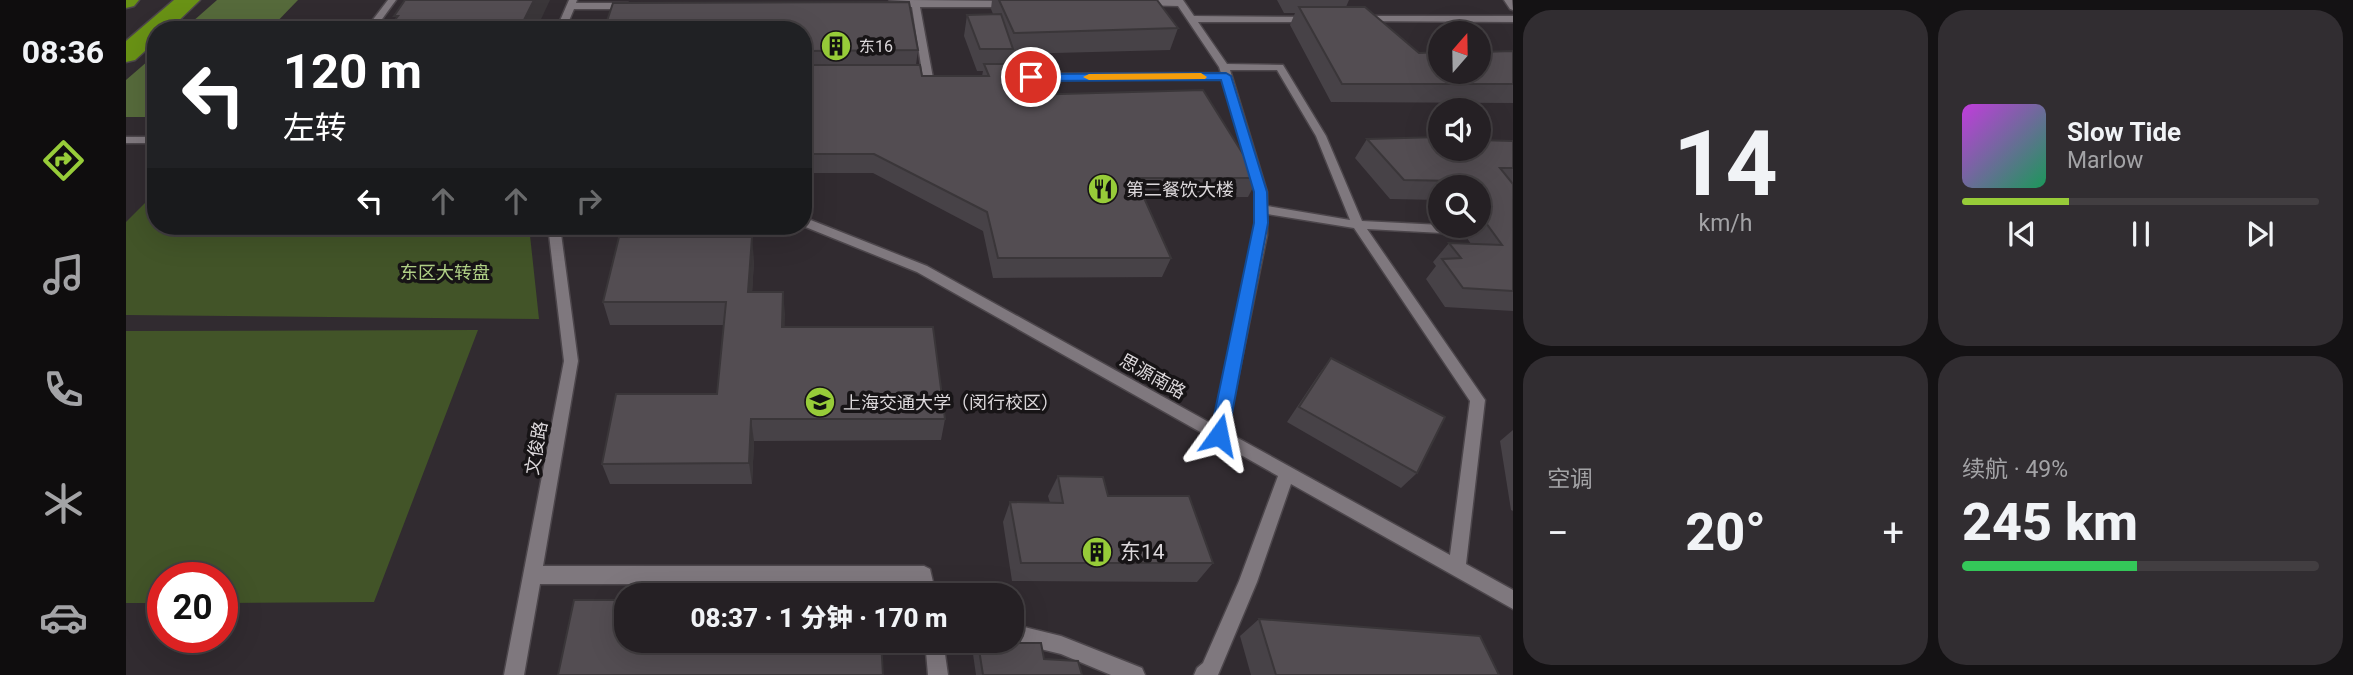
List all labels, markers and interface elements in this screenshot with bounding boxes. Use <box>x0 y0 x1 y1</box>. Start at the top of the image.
north arrow <box>1428 21 1491 84</box>
map controls <box>1428 21 1491 238</box>
building icon: 东16 <box>819 29 853 63</box>
text: 08:36 <box>22 33 104 71</box>
place label: 东16 <box>859 37 893 56</box>
text: 120 m <box>283 43 422 100</box>
pin <box>1001 47 1061 107</box>
icon: left <box>168 49 259 140</box>
icon: arrive <box>1012 58 1050 96</box>
button: sound <box>1428 98 1491 161</box>
text: 左转 <box>283 109 347 147</box>
text: 14 <box>1673 111 1778 217</box>
text: Slow Tide <box>2067 117 2181 147</box>
icon: directions <box>39 136 88 185</box>
text: Marlow <box>2067 147 2143 174</box>
restaurant icon: 第二餐饮大楼 <box>1086 172 1120 206</box>
button: search <box>1428 175 1491 238</box>
place label: 第二餐饮大楼 <box>1126 179 1234 200</box>
icon: left <box>351 182 389 220</box>
icon: ahead <box>424 182 462 220</box>
icon: ahead <box>497 182 535 220</box>
icon: right <box>570 182 608 220</box>
text: km/h <box>1699 210 1753 237</box>
icon: previous <box>2003 215 2041 253</box>
icon: pause <box>2122 215 2160 253</box>
icon: next <box>2241 215 2279 253</box>
icon: music <box>39 250 88 299</box>
park label: 东区大转盘 <box>400 262 490 283</box>
street label: 思源南路 <box>1116 349 1190 403</box>
icon: phone <box>39 365 88 414</box>
school or university icon: 上海交通大学（闵行校区） <box>803 385 837 419</box>
place label: 上海交通大学（闵行校区） <box>843 392 1059 413</box>
position arrow <box>1182 398 1256 472</box>
street label: 文俊路 <box>521 420 551 476</box>
text: 续航 · 49% <box>1962 456 2068 483</box>
text: 空调 <box>1547 466 1593 493</box>
icon: climate <box>39 479 88 528</box>
text: 245 km <box>1962 492 2138 553</box>
text: 20° <box>1685 502 1766 563</box>
text: − <box>1547 511 1569 555</box>
text: + <box>1882 511 1904 555</box>
building icon: 东14 <box>1080 535 1114 569</box>
place label: 东14 <box>1120 540 1165 564</box>
speed limit sign: 20 <box>147 562 238 653</box>
icon: car <box>39 593 88 642</box>
text: 08:37 · 1 分钟 · 170 m <box>690 603 948 633</box>

